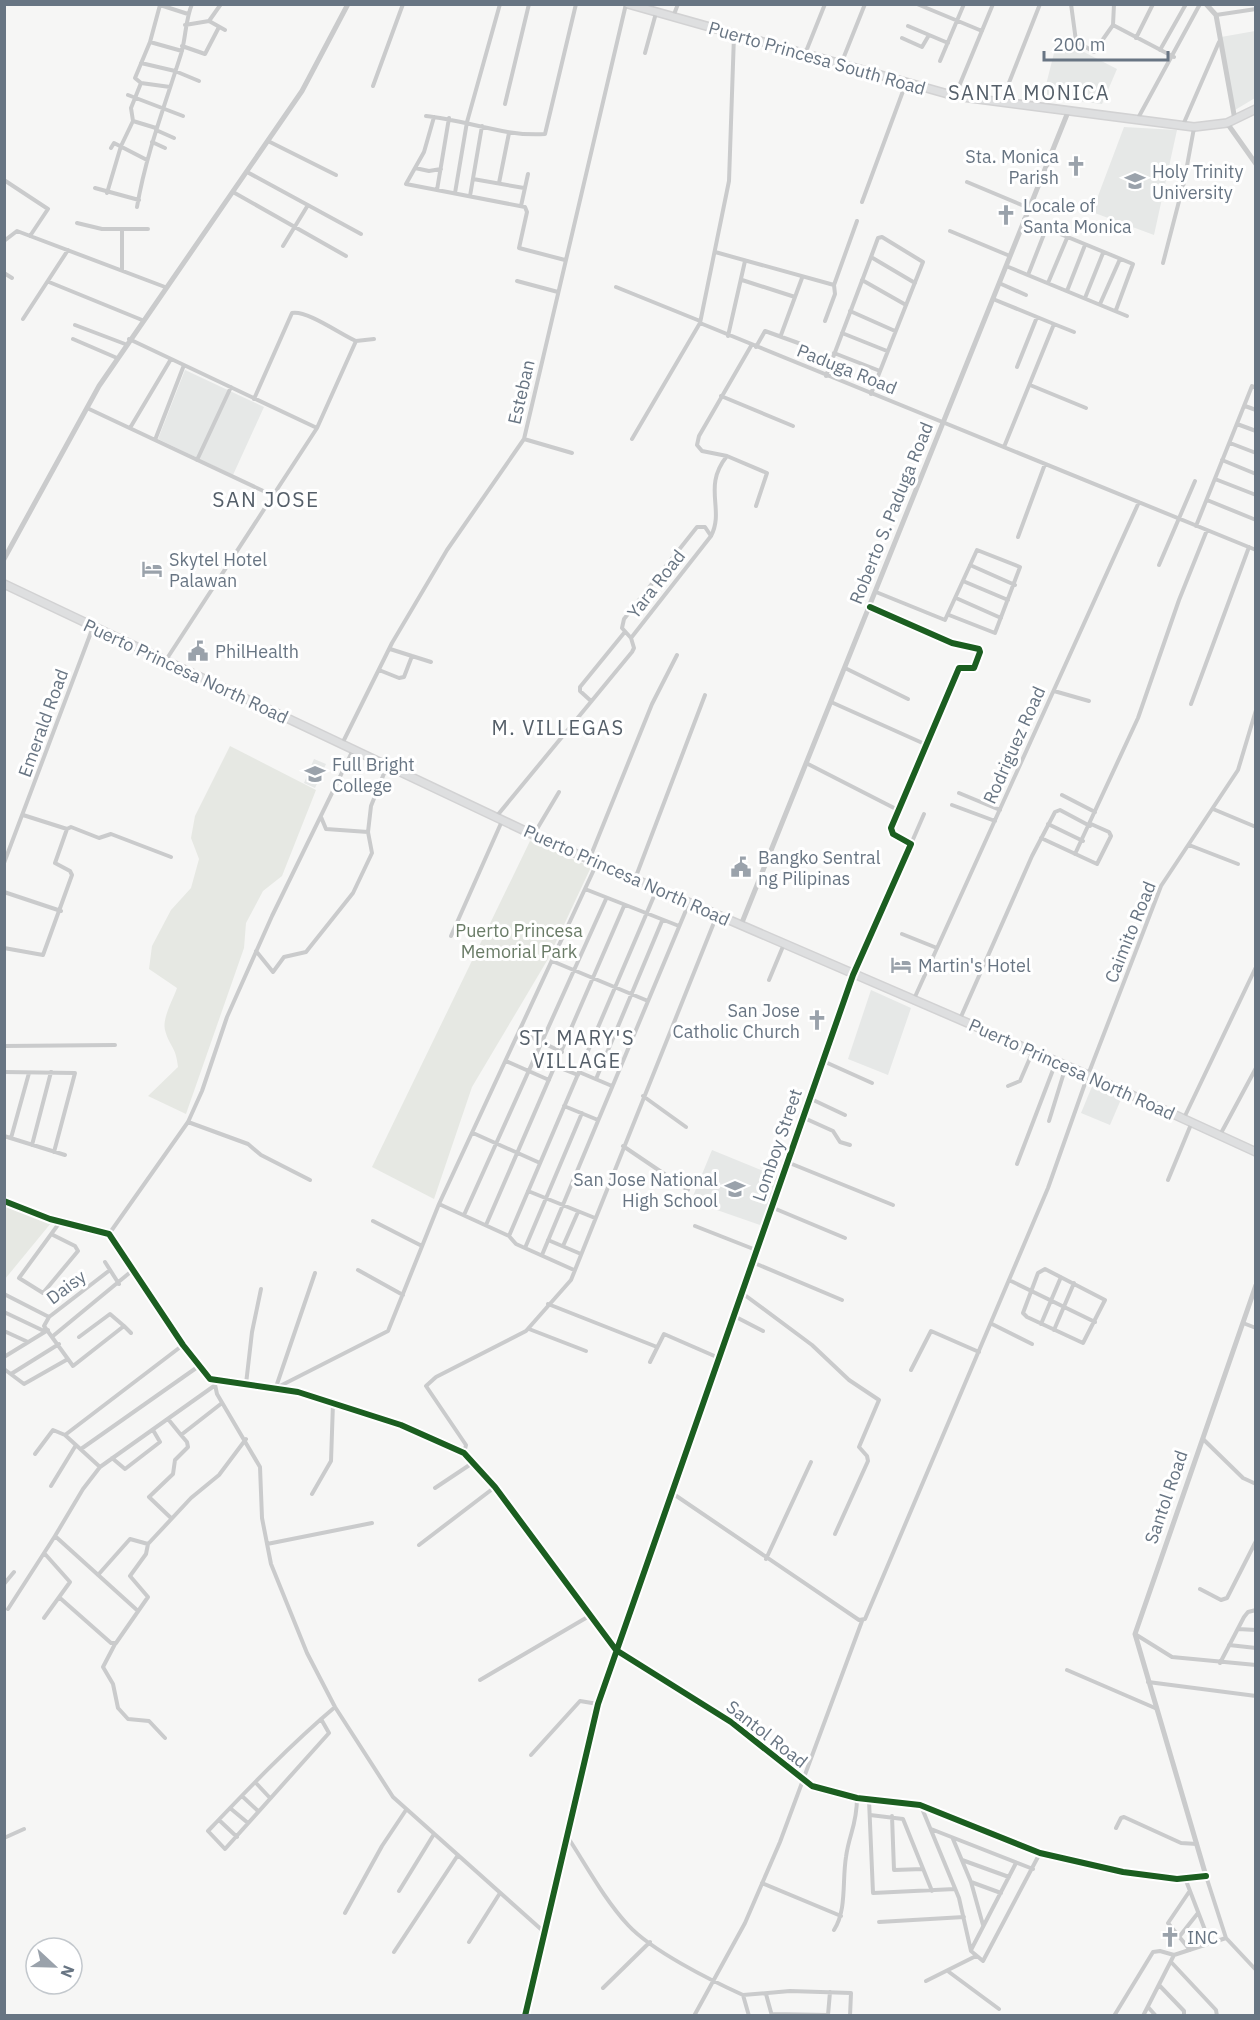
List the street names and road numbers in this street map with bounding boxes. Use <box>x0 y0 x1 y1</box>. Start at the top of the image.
street label: Puerto Princesa South Road <box>706 16 928 100</box>
street label: Paduga Road <box>794 339 900 399</box>
street label: Esteban <box>502 357 540 427</box>
street label: Roberto S. Paduga Road <box>844 419 938 607</box>
street label: Yara Road <box>622 545 690 623</box>
street label: Puerto Princesa North Road <box>80 613 292 729</box>
street label: Emerald Road <box>13 666 73 780</box>
street label: Rodriguez Road <box>978 683 1050 807</box>
street label: Puerto Princesa North Road <box>520 819 734 931</box>
street label: Caimito Road <box>1099 878 1161 986</box>
street label: Puerto Princesa North Road <box>965 1013 1179 1125</box>
street label: Lomboy Street <box>747 1086 807 1204</box>
street label: Daisy <box>42 1265 90 1309</box>
street label: Santol Road <box>1139 1447 1193 1547</box>
street label: Santol Road <box>722 1695 812 1773</box>

